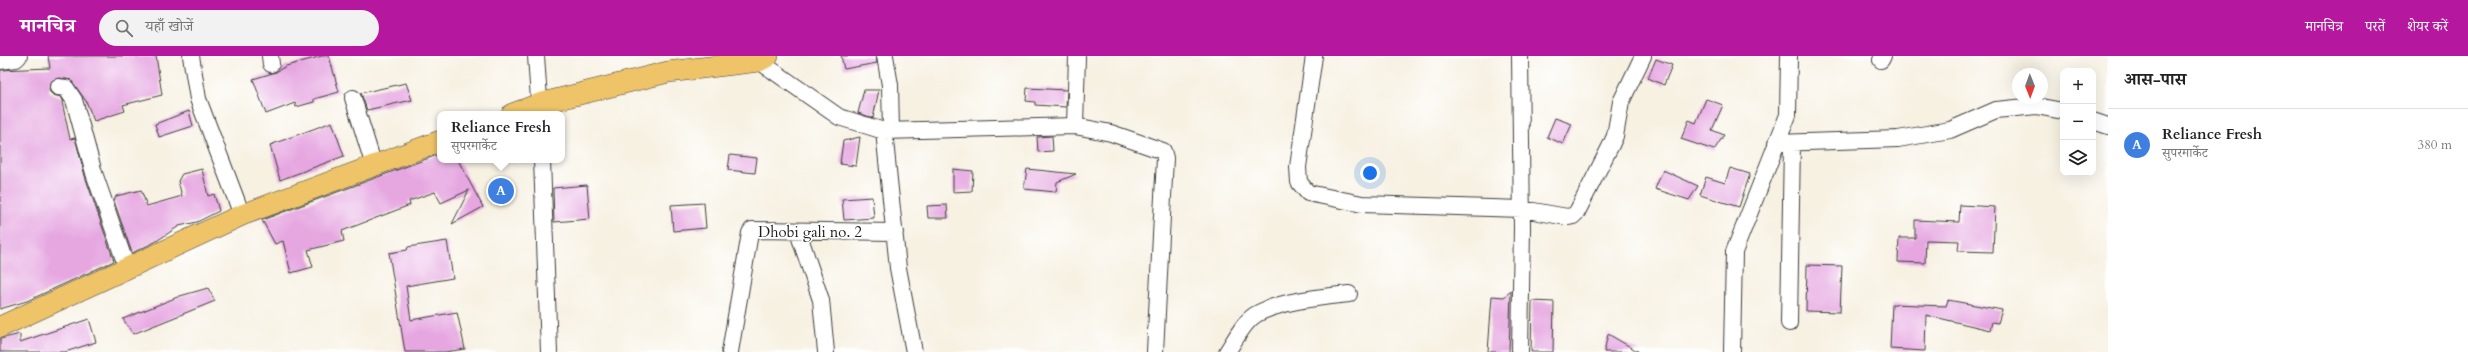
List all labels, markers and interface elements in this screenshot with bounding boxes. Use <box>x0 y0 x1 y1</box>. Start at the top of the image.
search box <box>99 10 379 46</box>
text: मानचित्र <box>20 13 75 39</box>
text: यहाँ खोजें <box>145 16 193 36</box>
icon: search <box>113 17 135 39</box>
text: मानचित्र <box>2305 17 2343 36</box>
text: परतें <box>2365 17 2385 36</box>
text: शेयर करें <box>2407 17 2448 36</box>
north arrow <box>2012 68 2048 104</box>
map controls <box>2060 68 2096 176</box>
button: + <box>2060 68 2096 104</box>
text: आस-पास <box>2124 68 2186 91</box>
button: − <box>2060 104 2096 140</box>
popup <box>437 111 565 163</box>
text: Reliance Fresh <box>451 117 551 137</box>
text: Reliance Fresh <box>2162 124 2262 144</box>
text: A <box>2132 136 2142 154</box>
text: 380 m <box>2418 136 2452 154</box>
text: सुपरमार्केट <box>451 137 497 155</box>
button: layers <box>2060 140 2096 176</box>
text: सुपरमार्केट <box>2162 144 2208 162</box>
your location <box>1360 163 1380 183</box>
pin: A <box>488 176 514 206</box>
street label: Dhobi gali no. 2 <box>758 222 862 242</box>

